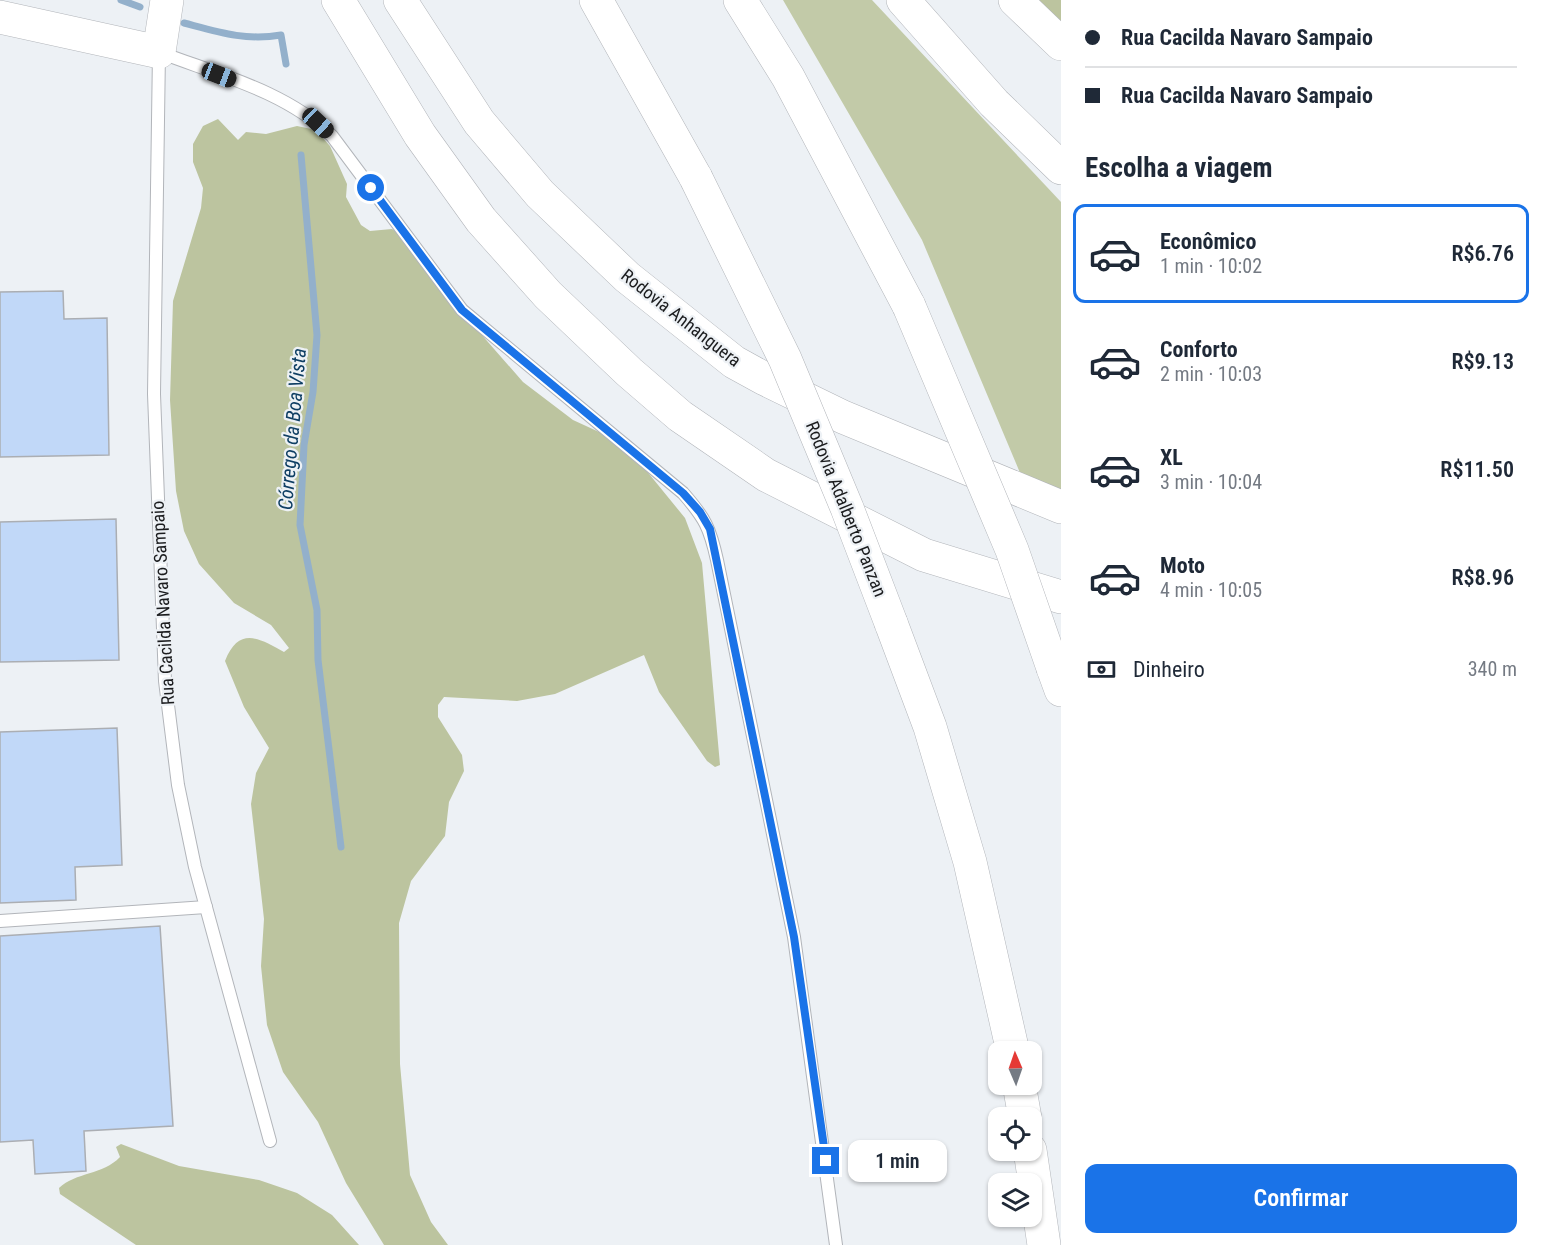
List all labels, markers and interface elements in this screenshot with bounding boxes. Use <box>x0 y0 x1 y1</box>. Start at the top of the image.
text: Rua Cacilda Navaro Sampaio <box>1121 25 1373 50</box>
car <box>199 60 239 90</box>
text: Rua Cacilda Navaro Sampaio <box>1121 83 1373 108</box>
car <box>299 104 337 142</box>
text: Escolha a viagem <box>1085 152 1273 184</box>
route start <box>357 174 384 201</box>
icon: car <box>1088 227 1142 281</box>
text: Econômico <box>1160 229 1256 254</box>
text: R$6.76 <box>1451 241 1514 266</box>
text: 1 min · 10:02 <box>1160 254 1262 278</box>
street label: Rodovia Anhanguera <box>617 264 745 371</box>
icon: car <box>1088 335 1142 389</box>
text: Conforto <box>1160 337 1238 362</box>
water label: Córrego da Boa Vista <box>273 347 311 511</box>
text: R$9.13 <box>1451 349 1514 374</box>
text: 2 min · 10:03 <box>1160 362 1262 386</box>
street label: Rodovia Adalberto Panzan <box>802 418 891 599</box>
icon: car <box>1088 443 1142 497</box>
text: XL <box>1160 445 1183 470</box>
text: R$11.50 <box>1440 457 1514 482</box>
text: 3 min · 10:04 <box>1160 470 1262 494</box>
street label: Rua Cacilda Navaro Sampaio <box>147 500 178 706</box>
icon: car <box>1088 551 1142 605</box>
text: Moto <box>1160 553 1205 578</box>
text: R$8.96 <box>1451 565 1514 590</box>
text: 4 min · 10:05 <box>1160 578 1262 602</box>
icon: cash <box>1085 653 1118 686</box>
text: Dinheiro <box>1133 657 1205 682</box>
text: 340 m <box>1468 657 1517 681</box>
north arrow <box>988 1041 1042 1095</box>
map controls <box>988 1041 1042 1227</box>
button: locate <box>988 1107 1042 1161</box>
callout: 1 min <box>847 1140 946 1182</box>
route end <box>812 1147 839 1174</box>
text: 1 min <box>875 1149 920 1173</box>
button: Confirmar <box>1085 1164 1517 1233</box>
button: layers <box>988 1173 1042 1227</box>

